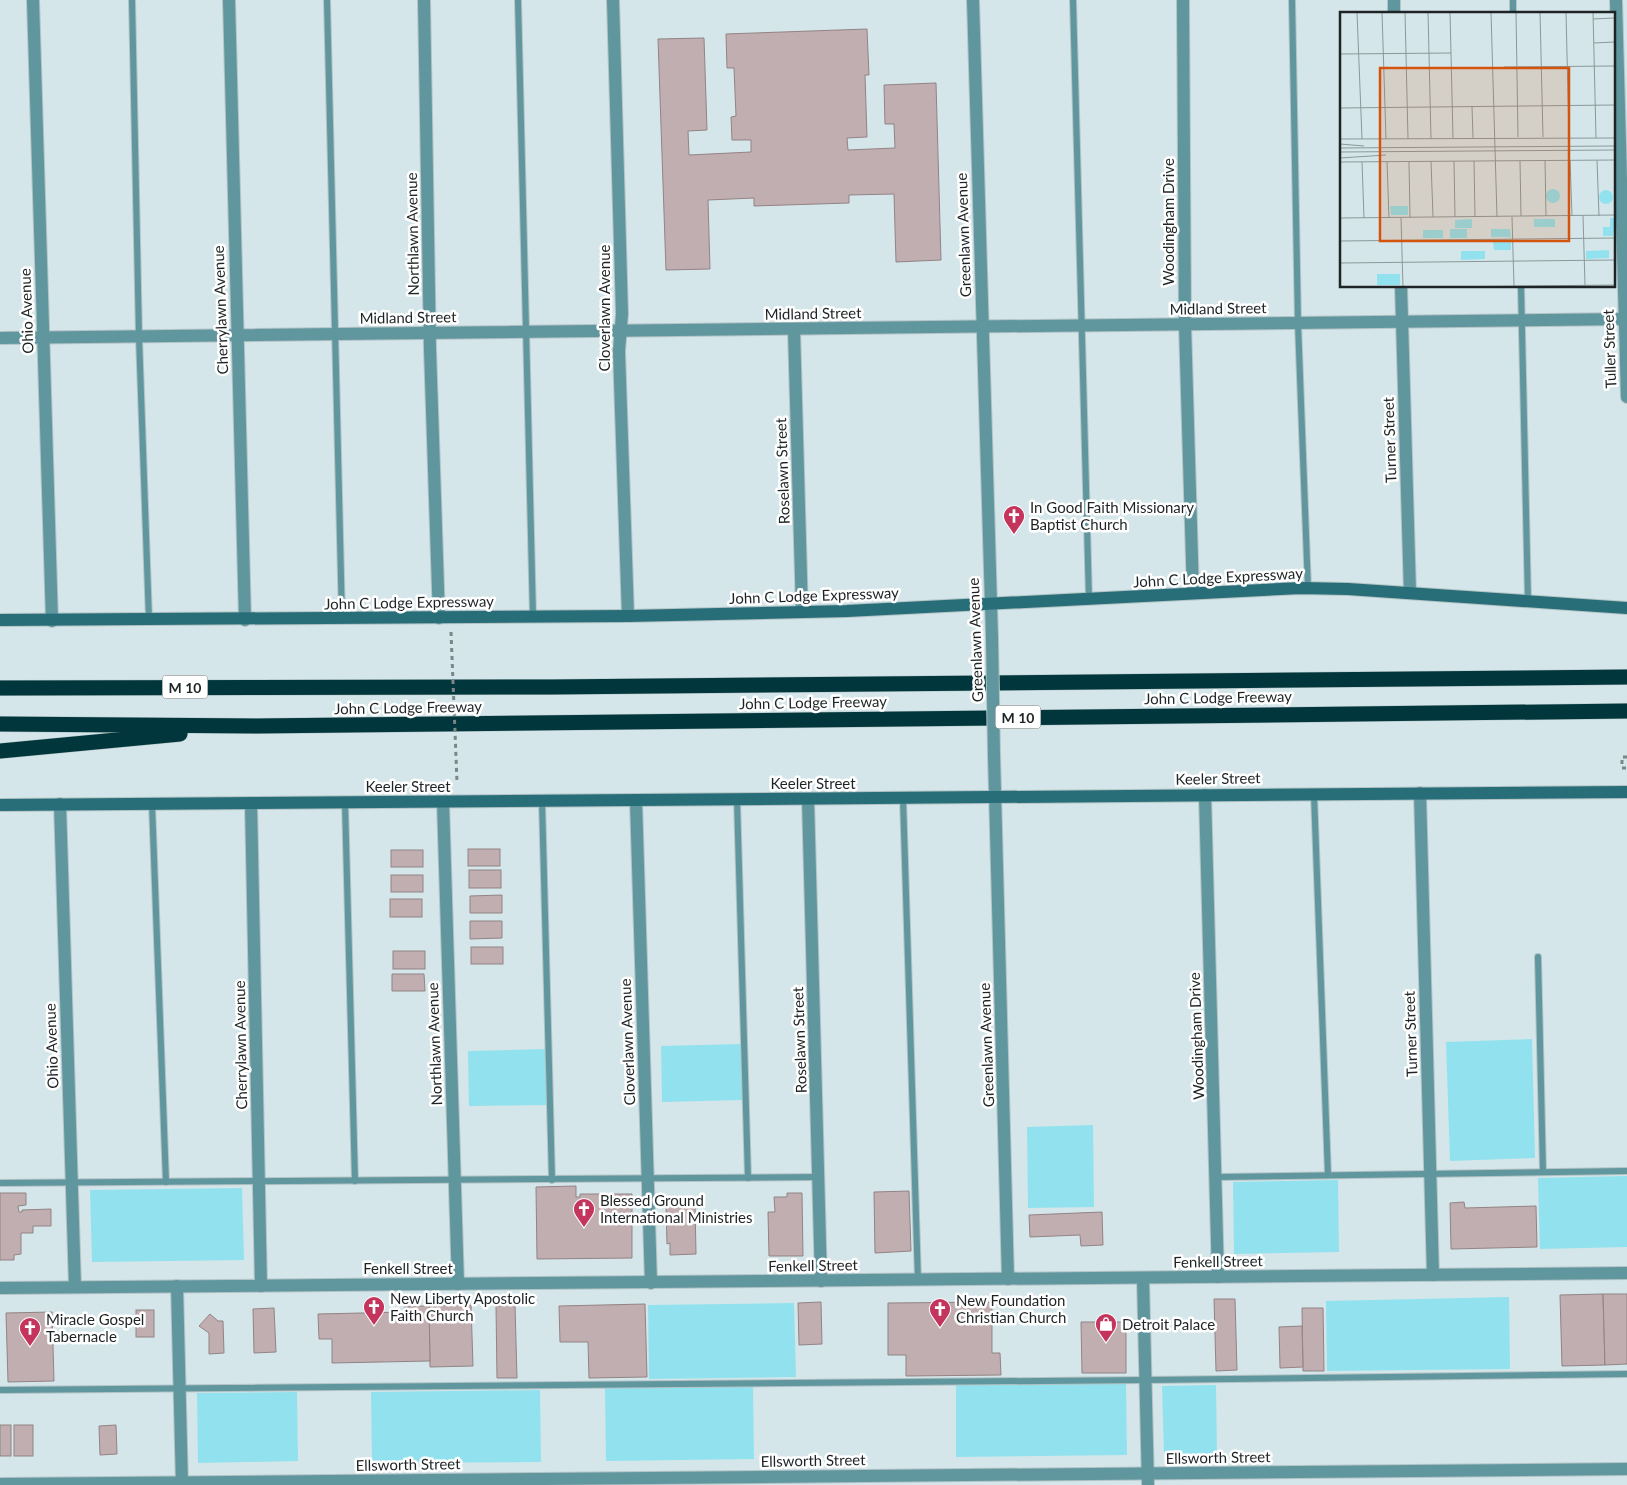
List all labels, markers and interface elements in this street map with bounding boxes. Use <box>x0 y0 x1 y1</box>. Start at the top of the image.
inset map <box>1340 12 1614 288</box>
street label: Woodingham Drive <box>1159 158 1177 286</box>
street label: Northlawn Avenue <box>402 172 422 296</box>
street label: Greenlawn Avenue <box>952 172 974 297</box>
street label: Cloverlawn Avenue <box>595 244 613 371</box>
street label: Cherrylawn Avenue <box>209 245 231 375</box>
street label: Ohio Avenue <box>16 268 36 354</box>
street label: Midland Street <box>1169 298 1267 318</box>
street label: Midland Street <box>764 303 862 323</box>
street label: Midland Street <box>359 307 457 327</box>
street label: Tuller Street <box>1599 309 1619 389</box>
street label: Turner Street <box>1378 396 1399 483</box>
street label: Roselawn Street <box>771 417 793 524</box>
place label: In Good Faith Missionary Baptist Church <box>1030 498 1194 533</box>
church icon: In Good Faith Missionary Baptist Church <box>1002 504 1026 535</box>
street label: John C Lodge Expressway <box>1133 564 1304 590</box>
street label: Greenlawn Avenue <box>964 577 986 702</box>
street label: John C Lodge Expressway <box>729 583 899 607</box>
street label: John C Lodge Expressway <box>324 592 494 612</box>
road number: M 10 <box>162 676 208 699</box>
street label: John C Lodge Freeway <box>1144 687 1292 707</box>
street label: John C Lodge Freeway <box>739 692 887 712</box>
street label: John C Lodge Freeway <box>334 697 482 717</box>
road number: M 10 <box>996 706 1040 729</box>
street label: Keeler Street <box>1175 768 1261 788</box>
street label: Keeler Street <box>770 774 856 792</box>
street label: Keeler Street <box>365 777 451 795</box>
street label: Woodingham Drive <box>1185 972 1207 1100</box>
street label: Cloverlawn Avenue <box>616 978 638 1106</box>
street label: Cherrylawn Avenue <box>230 980 250 1110</box>
street label: Northlawn Avenue <box>423 982 445 1106</box>
street label: Greenlawn Avenue <box>975 982 997 1107</box>
street label: Roselawn Street <box>788 986 810 1093</box>
street label: Turner Street <box>1399 990 1420 1077</box>
street label: Ohio Avenue <box>41 1003 61 1089</box>
place label: Blessed Ground International Ministries <box>600 1191 752 1226</box>
church icon: Blessed Ground International Ministries <box>572 1197 596 1228</box>
street label: Fenkell Street <box>1173 1251 1264 1271</box>
street label: Fenkell Street <box>768 1255 859 1275</box>
street label: Fenkell Street <box>363 1259 453 1277</box>
place label: New Liberty Apostolic Faith Church <box>390 1289 535 1324</box>
place label: New Foundation Christian Church <box>956 1291 1066 1326</box>
church icon: New Liberty Apostolic Faith Church <box>362 1295 386 1326</box>
church icon: New Foundation Christian Church <box>928 1297 952 1328</box>
place label: Miracle Gospel Tabernacle <box>46 1310 144 1345</box>
shop icon: Detroit Palace <box>1094 1312 1118 1343</box>
place label: Detroit Palace <box>1122 1315 1215 1333</box>
church icon: Miracle Gospel Tabernacle <box>18 1316 42 1347</box>
street label: Ellsworth Street <box>1165 1447 1271 1467</box>
street label: Ellsworth Street <box>760 1450 866 1470</box>
street label: Ellsworth Street <box>355 1454 461 1474</box>

